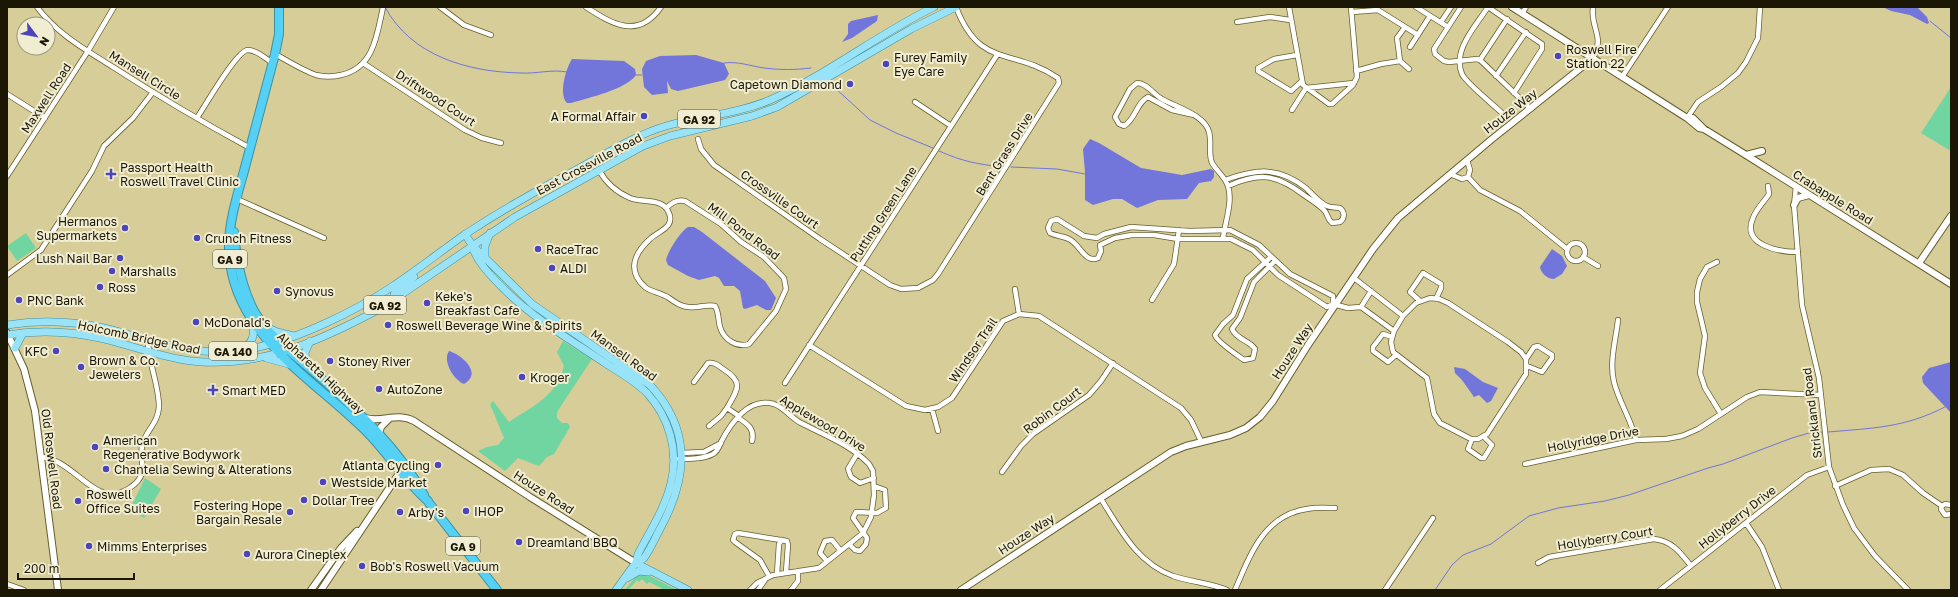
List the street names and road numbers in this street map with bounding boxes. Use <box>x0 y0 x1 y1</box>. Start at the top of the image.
street label: Mansell Circle <box>106 47 184 103</box>
street label: Maxwell Road <box>18 60 74 136</box>
street label: Driftwood Court <box>393 67 479 130</box>
street label: Houze Way <box>1480 85 1540 137</box>
road number: GA 92 <box>678 110 720 128</box>
street label: Bent Grass Drive <box>972 110 1036 198</box>
street label: East Crossville Road <box>534 130 644 198</box>
street label: Putting Green Lane <box>846 163 920 265</box>
street label: Crossville Court <box>738 166 822 232</box>
street label: Crabapple Road <box>1790 166 1876 228</box>
street label: Mill Pond Road <box>705 199 783 263</box>
road number: GA 9 <box>213 250 247 268</box>
road number: GA 92 <box>364 296 406 314</box>
street label: Windsor Trail <box>946 314 1000 385</box>
street label: Holcomb Bridge Road <box>76 317 202 357</box>
street label: Houze Way <box>1268 320 1316 382</box>
street label: Mansell Road <box>588 326 660 384</box>
street label: Alpharetta Highway <box>274 329 368 417</box>
road number: GA 140 <box>209 342 257 360</box>
street label: Strickland Road <box>1799 367 1825 459</box>
street label: Robin Court <box>1020 383 1084 437</box>
street label: Applewood Drive <box>777 391 869 455</box>
street label: Old Roswell Road <box>38 408 66 510</box>
street label: Hollyridge Drive <box>1546 423 1640 455</box>
street label: Houze Road <box>511 467 577 517</box>
street label: Hollyberry Drive <box>1695 482 1779 552</box>
street label: Houze Way <box>995 510 1057 558</box>
street label: Hollyberry Court <box>1556 523 1654 553</box>
road number: GA 9 <box>446 537 480 555</box>

